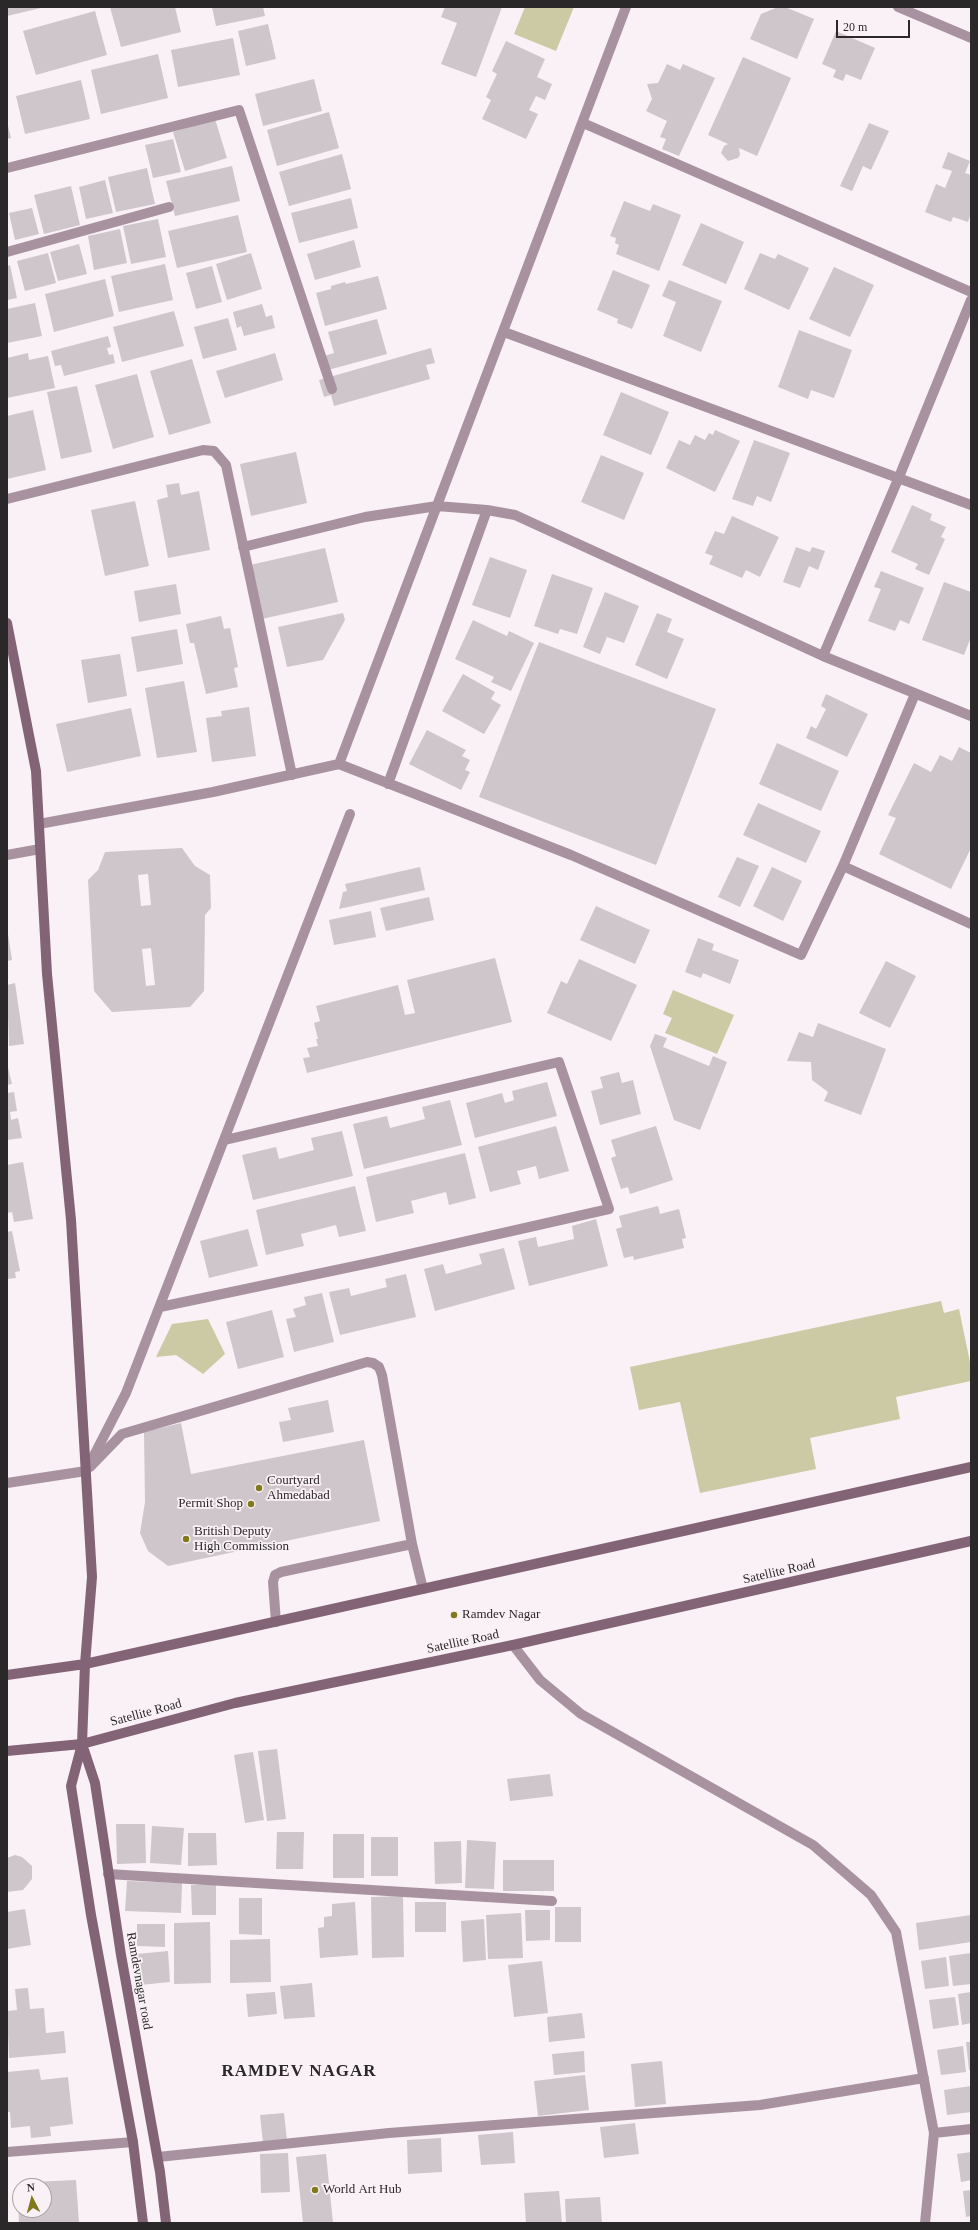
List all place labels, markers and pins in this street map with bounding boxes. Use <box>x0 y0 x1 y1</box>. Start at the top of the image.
place label: Courtyard Ahmedabad <box>267 1473 330 1504</box>
marker: Courtyard Ahmedabad <box>254 1483 264 1493</box>
place label: Permit Shop <box>178 1496 243 1512</box>
marker: Permit Shop <box>246 1499 256 1509</box>
place label: British Deputy High Commission <box>194 1524 289 1555</box>
marker: British Deputy High Commission <box>181 1534 191 1544</box>
place label: Ramdev Nagar <box>462 1607 540 1623</box>
marker: Ramdev Nagar <box>449 1610 459 1620</box>
place label: World Art Hub <box>323 2182 401 2198</box>
marker: World Art Hub <box>310 2185 320 2195</box>

